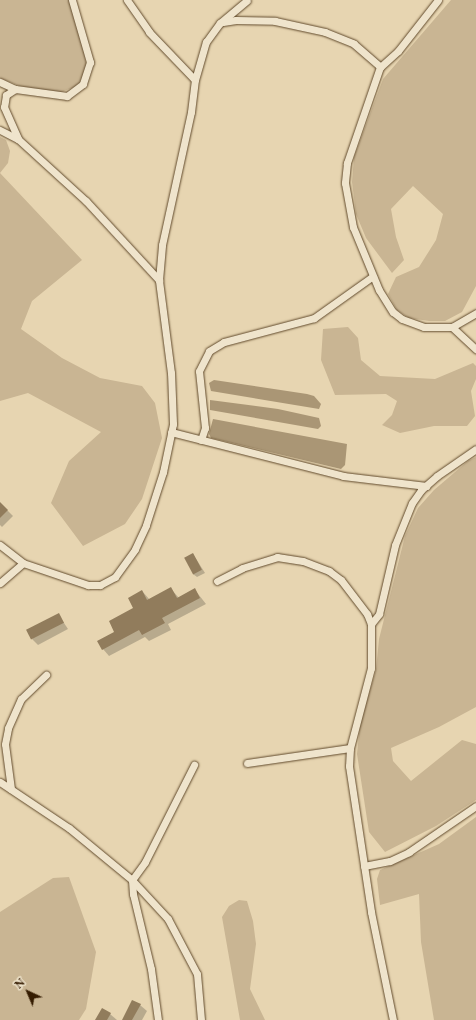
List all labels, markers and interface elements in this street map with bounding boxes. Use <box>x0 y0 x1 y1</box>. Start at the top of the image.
north arrow <box>8 972 48 1012</box>
text: N <box>12 975 28 991</box>

